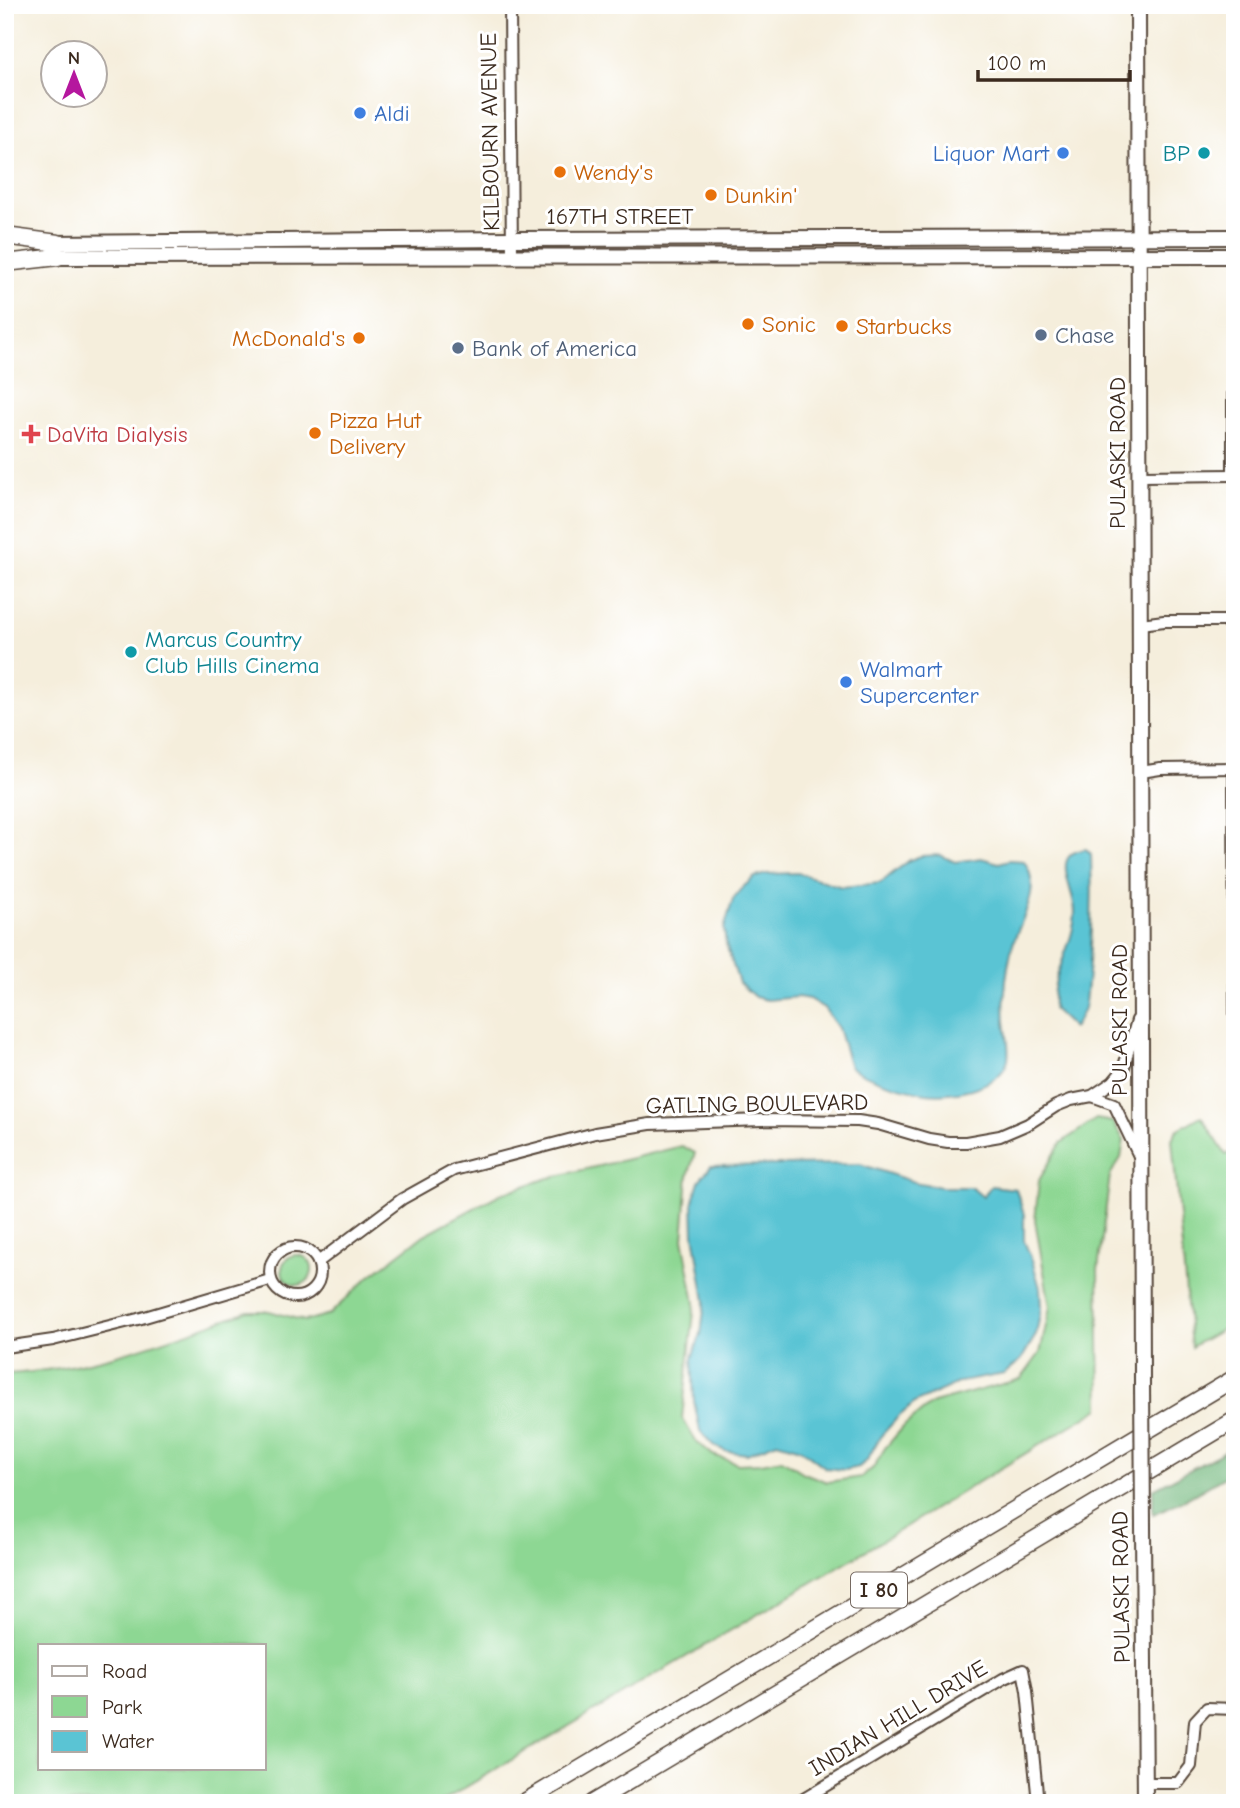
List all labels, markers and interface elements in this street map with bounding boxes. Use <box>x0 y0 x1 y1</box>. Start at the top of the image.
street label: KILBOURN AVENUE <box>475 32 505 231</box>
north arrow <box>38 38 108 108</box>
scale bar <box>978 38 1130 82</box>
text: N <box>68 47 80 69</box>
text: 100 m <box>988 51 1046 75</box>
place label: Aldi <box>374 100 410 127</box>
marker: Aldi <box>352 105 368 121</box>
place label: Liquor Mart <box>933 140 1050 167</box>
place label: BP <box>1163 140 1190 167</box>
marker: Liquor Mart <box>1055 145 1071 161</box>
marker: BP <box>1196 145 1212 161</box>
place label: Wendy's <box>574 159 653 186</box>
marker: Wendy's <box>552 164 568 180</box>
place label: Dunkin' <box>725 182 798 209</box>
marker: Dunkin' <box>703 187 719 203</box>
street label: 167TH STREET <box>547 203 693 230</box>
place label: Sonic <box>762 311 816 338</box>
place label: Starbucks <box>856 313 951 340</box>
marker: Sonic <box>740 316 756 332</box>
marker: Starbucks <box>834 318 850 334</box>
place label: Chase <box>1055 322 1114 349</box>
place label: McDonald's <box>232 325 345 352</box>
marker: Chase <box>1033 327 1049 343</box>
marker: McDonald's <box>351 330 367 346</box>
place label: Bank of America <box>472 335 637 362</box>
marker: Bank of America <box>450 340 466 356</box>
street label: PULASKI ROAD <box>1104 377 1131 529</box>
place label: Pizza Hut Delivery <box>329 407 422 460</box>
place label: DaVita Dialysis <box>47 421 188 448</box>
marker: DaVita Dialysis <box>21 424 41 444</box>
marker: Pizza Hut Delivery <box>307 425 323 441</box>
place label: Marcus Country Club Hills Cinema <box>145 626 320 679</box>
marker: Marcus Country Club Hills Cinema <box>123 644 139 660</box>
place label: Walmart Supercenter <box>860 656 979 709</box>
marker: Walmart Supercenter <box>838 674 854 690</box>
street label: PULASKI ROAD <box>1106 944 1133 1096</box>
street label: GATLING BOULEVARD <box>645 1089 869 1119</box>
street label: PULASKI ROAD <box>1106 1511 1136 1663</box>
road number: I 80 <box>851 1572 907 1608</box>
legend <box>38 1644 266 1770</box>
street label: INDIAN HILL DRIVE <box>804 1654 992 1782</box>
text: Road <box>102 1659 147 1683</box>
text: Park <box>102 1695 142 1719</box>
text: Water <box>102 1729 155 1753</box>

